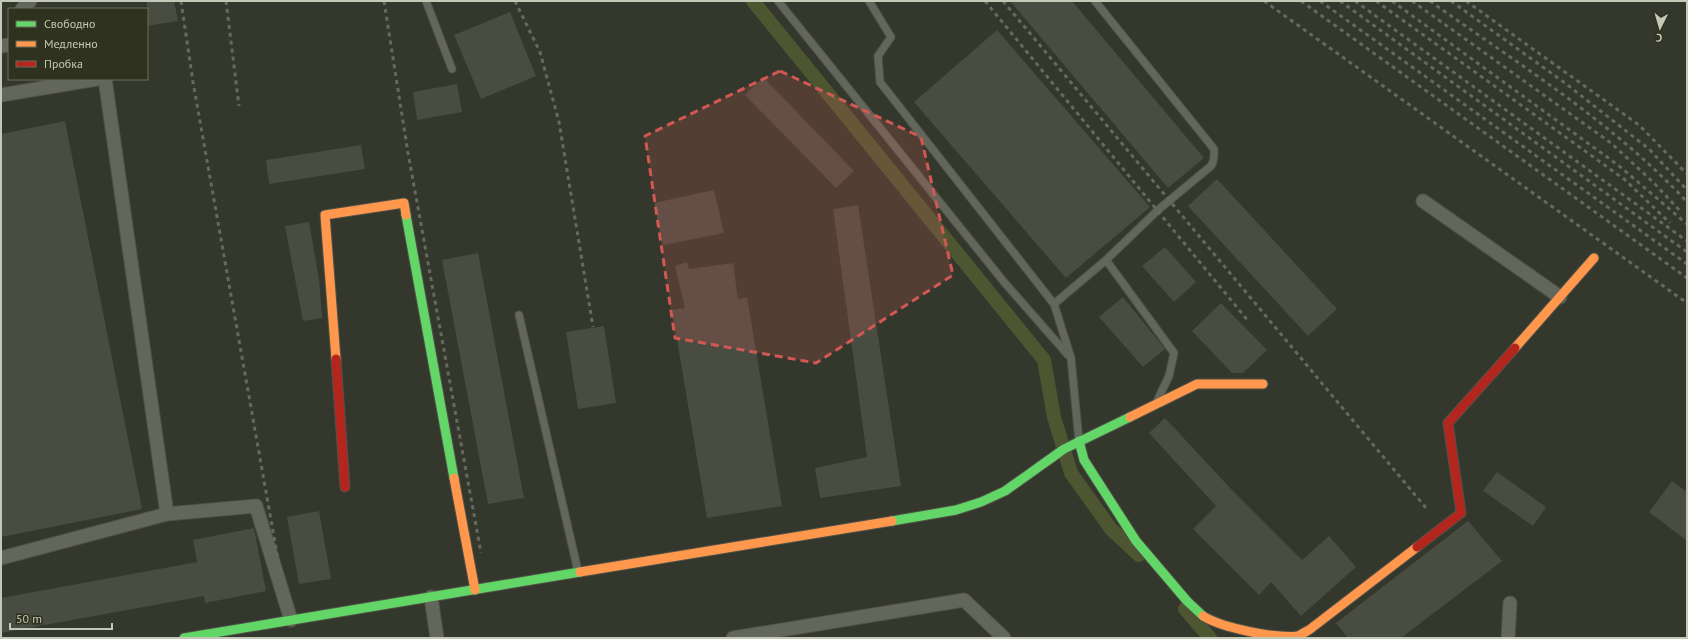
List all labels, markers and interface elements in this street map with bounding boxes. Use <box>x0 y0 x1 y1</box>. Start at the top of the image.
legend <box>8 8 148 80</box>
north arrow <box>1640 8 1680 48</box>
text: Свободно <box>44 16 95 31</box>
text: С <box>1655 31 1663 45</box>
text: Медленно <box>44 36 98 51</box>
text: Пробка <box>44 56 83 71</box>
scale bar <box>10 605 112 631</box>
text: 50 m <box>16 611 42 626</box>

